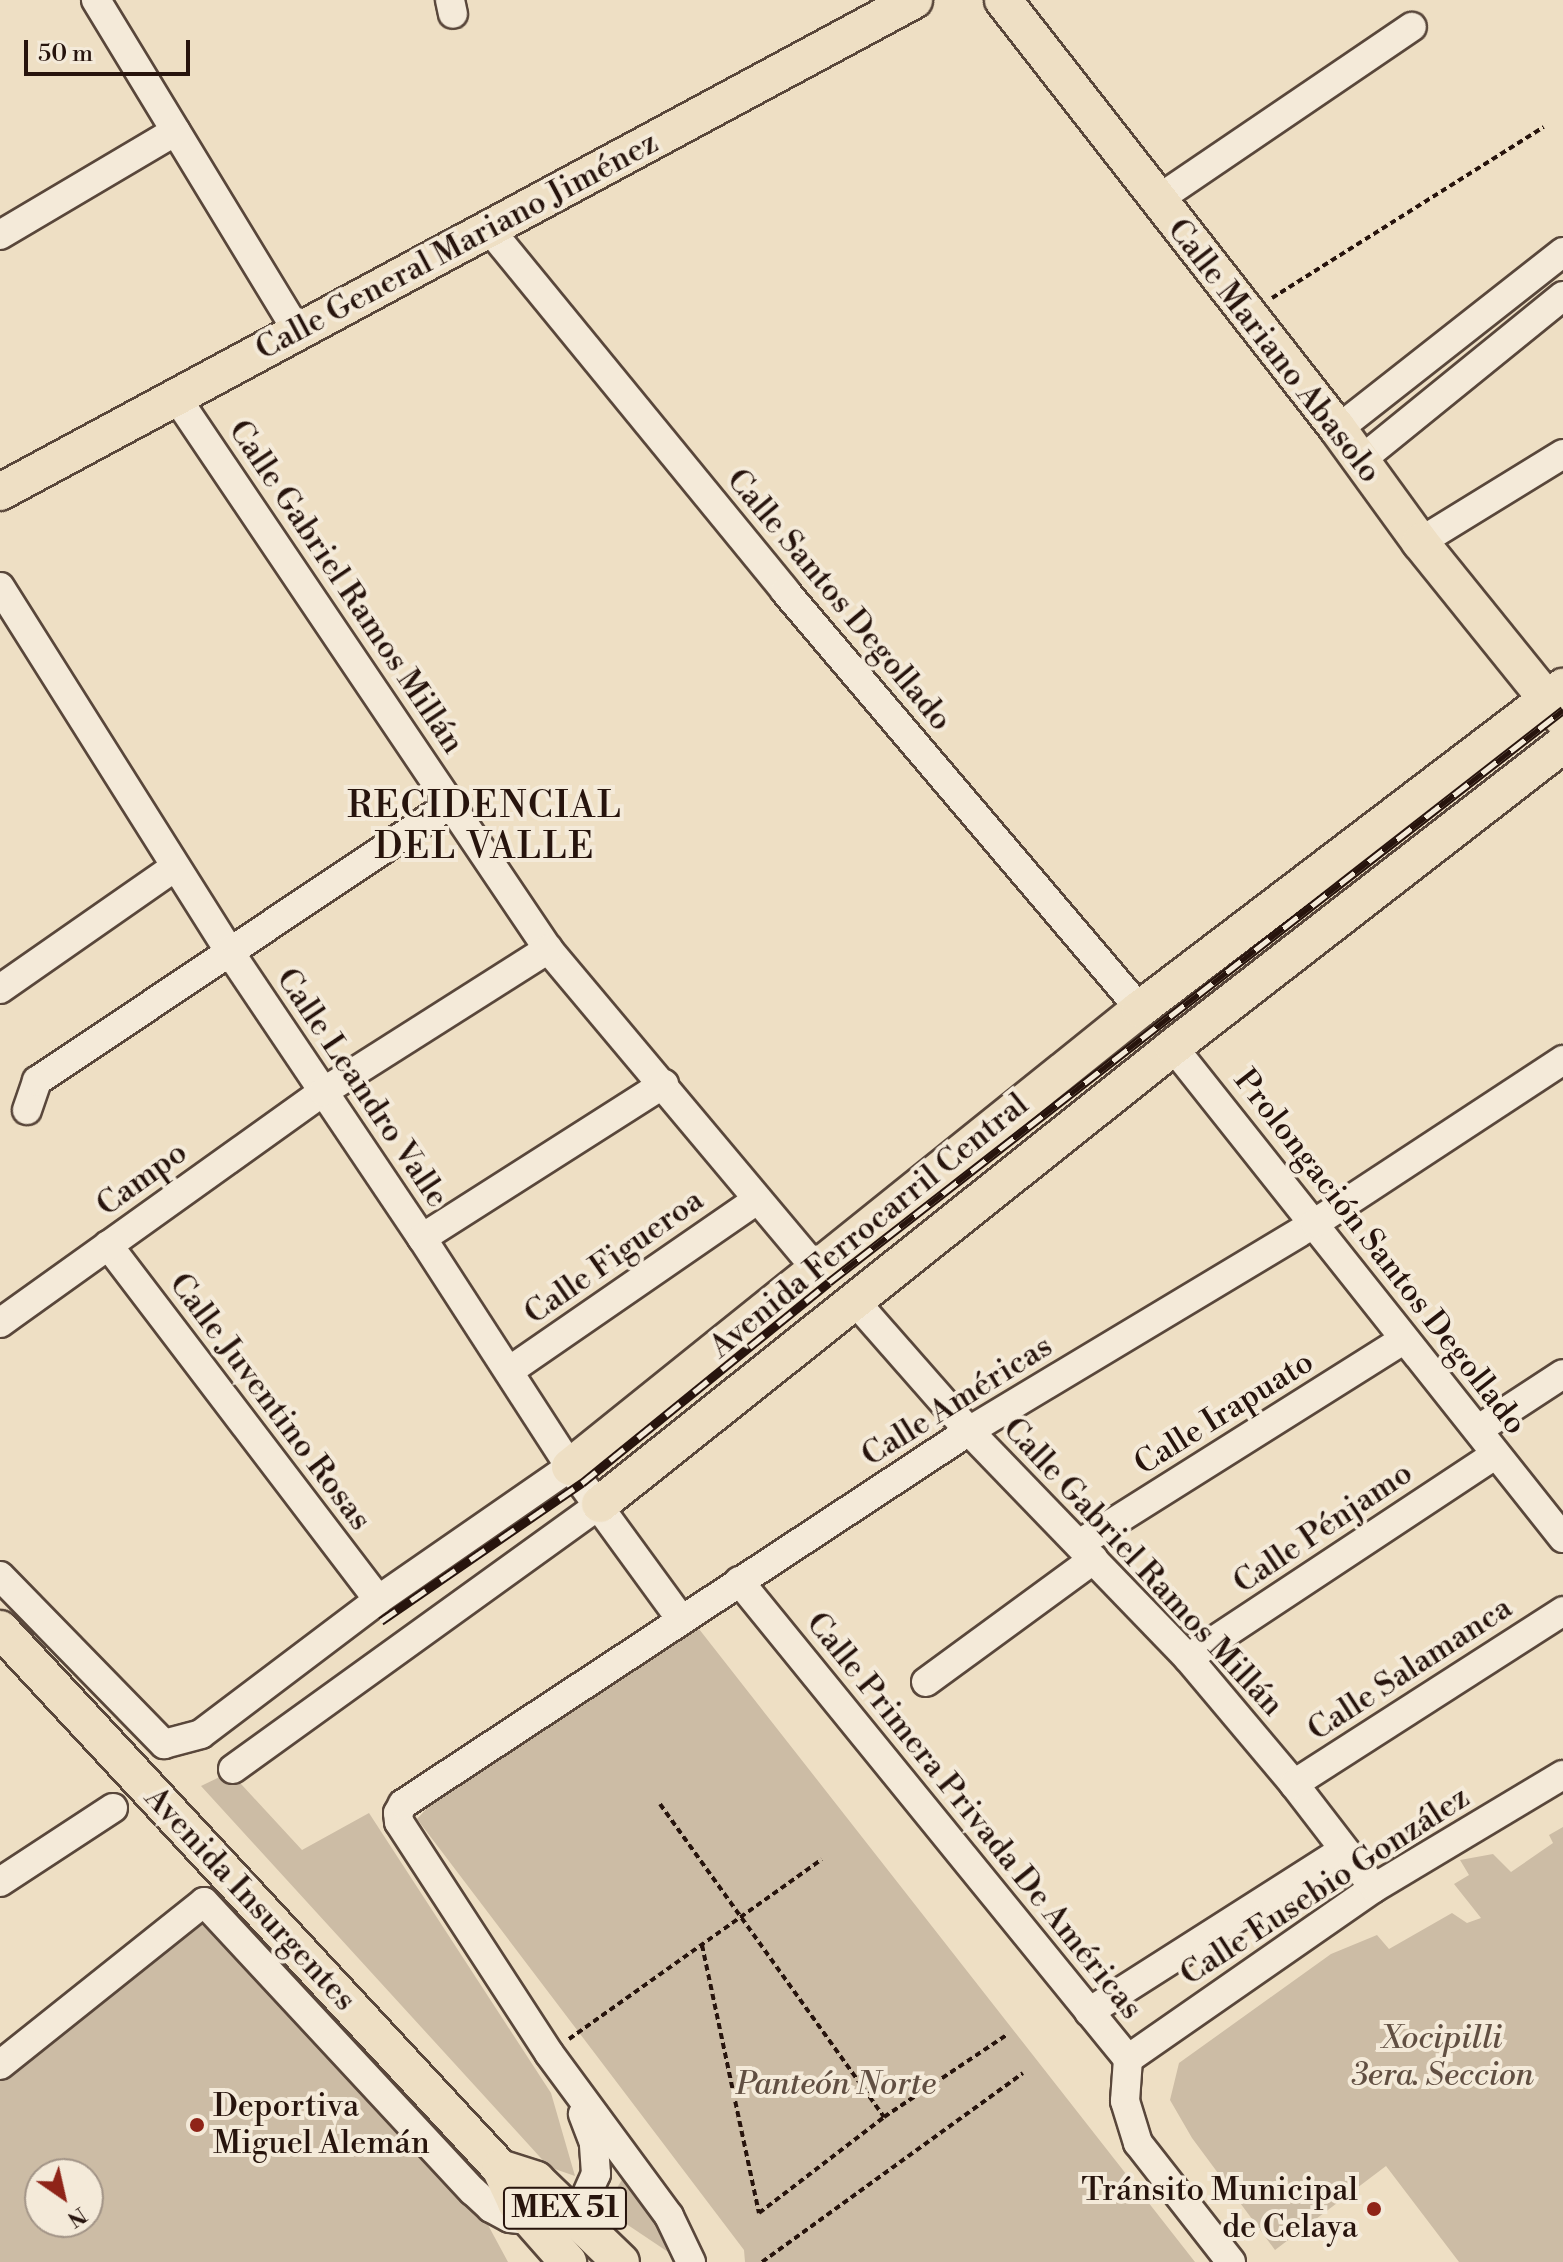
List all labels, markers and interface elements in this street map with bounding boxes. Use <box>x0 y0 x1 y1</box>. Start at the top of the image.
scale bar <box>28 24 194 74</box>
text: 50 m <box>38 39 93 69</box>
street label: Calle General Mariano Jiménez <box>249 123 665 369</box>
street label: Calle Mariano Abasolo <box>1159 211 1389 491</box>
street label: Calle Gabriel Ramos Millán <box>220 413 472 761</box>
street label: Calle Santos Degollado <box>718 461 960 739</box>
district label: RECIDENCIAL DEL VALLE <box>347 784 623 869</box>
street label: Calle Leandro Valle <box>268 961 456 1215</box>
street label: Prolongación Santos Degollado <box>1225 1062 1535 1442</box>
street label: Avenida Ferrocarril Central <box>702 1085 1036 1367</box>
street label: Campo <box>89 1133 195 1225</box>
street label: Calle Figueroa <box>517 1181 711 1333</box>
street label: Calle Juventino Rosas <box>161 1266 379 1538</box>
street label: Calle Américas <box>855 1327 1059 1475</box>
street label: Calle Irapuato <box>1127 1343 1321 1483</box>
street label: Calle Gabriel Ramos Millán <box>995 1410 1291 1724</box>
street label: Calle Pénjamo <box>1226 1454 1420 1602</box>
street label: Calle Salamanca <box>1301 1589 1519 1749</box>
street label: Calle Primera Privada De Américas <box>798 1605 1150 2027</box>
street label: Calle Eusebio González <box>1173 1778 1477 1994</box>
street label: Avenida Insurgentes <box>136 1779 364 2019</box>
park label: Xocipilli 3era. Seccion <box>1350 2020 1534 2095</box>
park label: Panteón Norte <box>736 2065 936 2103</box>
place label: Deportiva Miguel Alemán <box>213 2088 430 2163</box>
marker: Deportiva Miguel Alemán <box>188 2116 206 2134</box>
north arrow <box>24 2158 104 2238</box>
place label: Tránsito Municipal de Celaya <box>1081 2172 1358 2247</box>
road number: MEX 51 <box>501 2182 629 2234</box>
marker: Tránsito Municipal de Celaya <box>1365 2200 1383 2218</box>
text: N <box>62 2201 91 2233</box>

